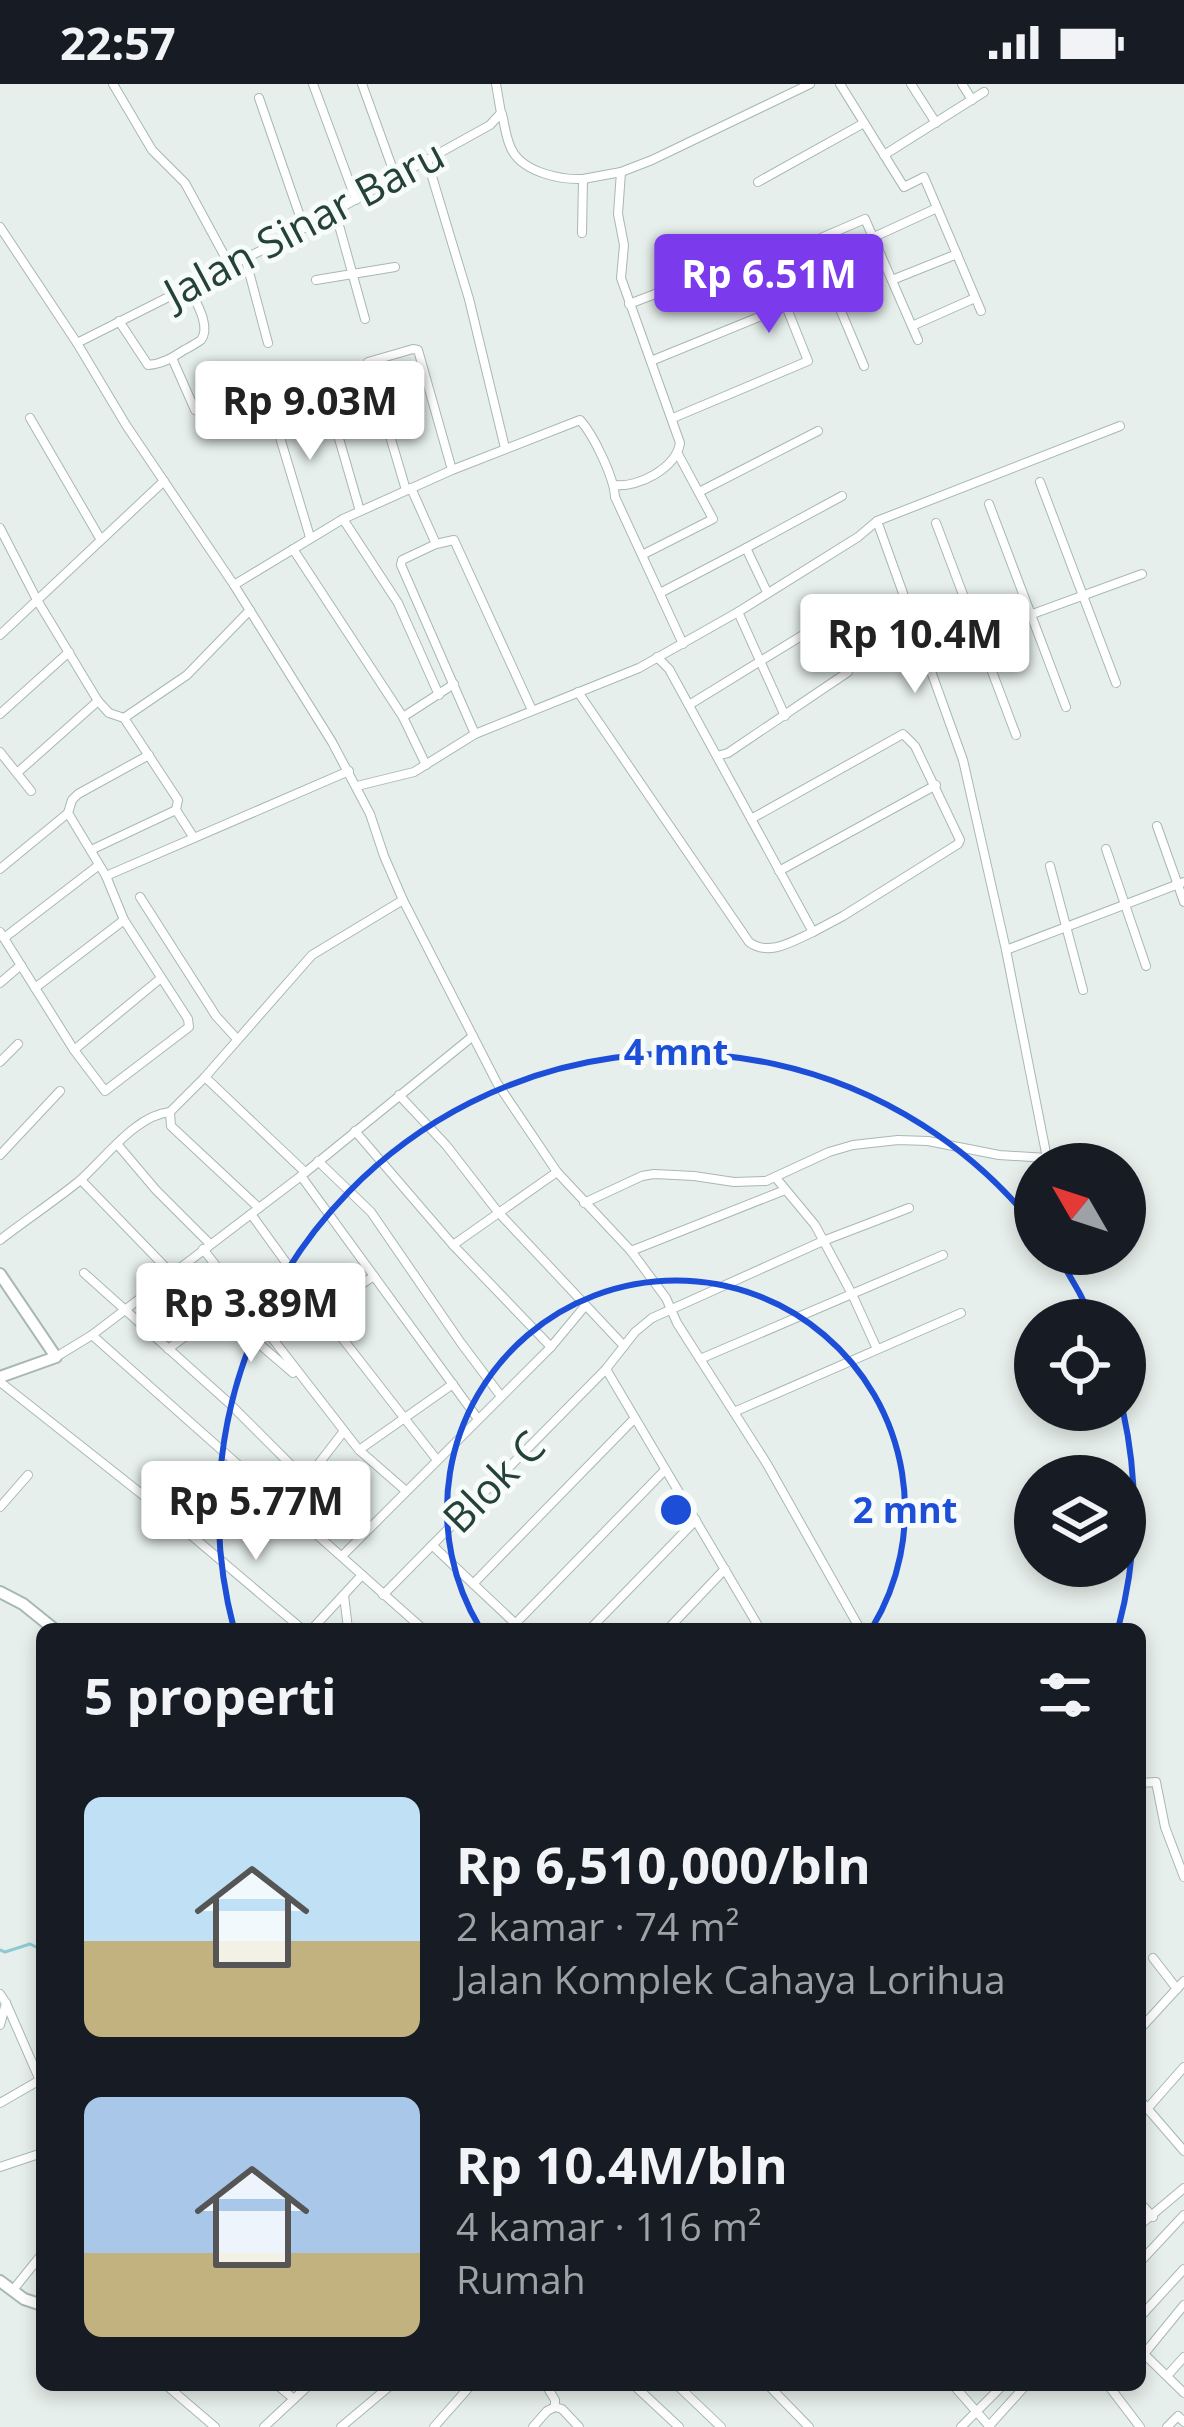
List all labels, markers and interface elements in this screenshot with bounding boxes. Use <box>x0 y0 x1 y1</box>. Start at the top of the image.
text: 22:57 <box>60 12 176 73</box>
street label: Jalan Sinar Baru <box>150 125 453 322</box>
pin: Rp 6.51M <box>645 234 893 336</box>
text: Rp 6.51M <box>681 246 857 299</box>
pin: Rp 9.03M <box>186 361 434 463</box>
text: Rp 9.03M <box>222 373 398 426</box>
pin: Rp 10.4M <box>791 594 1039 696</box>
text: Rp 10.4M <box>827 606 1003 659</box>
text: 4 mnt <box>624 1027 728 1076</box>
north arrow <box>1014 1143 1146 1275</box>
map controls <box>1014 1143 1146 1587</box>
pin: Rp 3.89M <box>127 1263 375 1365</box>
text: Rp 3.89M <box>163 1275 339 1328</box>
button: locate <box>1014 1299 1146 1431</box>
street label: Blok C <box>429 1417 556 1544</box>
button: layers <box>1014 1455 1146 1587</box>
pin: Rp 5.77M <box>132 1461 380 1563</box>
text: Rp 5.77M <box>168 1473 344 1526</box>
text: 2 mnt <box>853 1485 957 1534</box>
centre of rings <box>655 1489 697 1531</box>
text: 5 properti <box>84 1660 337 1730</box>
icon: filters <box>1032 1662 1098 1728</box>
text: Rp 6,510,000/bln <box>456 1829 871 1899</box>
icon: home <box>180 1845 324 1989</box>
text: 2 kamar · 74 m² <box>456 1899 739 1952</box>
text: Jalan Komplek Cahaya Lorihua <box>456 1952 1006 2005</box>
text: Rp 10.4M/bln <box>456 2129 788 2199</box>
icon: home <box>180 2145 324 2289</box>
text: 4 kamar · 116 m² <box>456 2199 762 2252</box>
text: Rumah <box>456 2252 586 2305</box>

